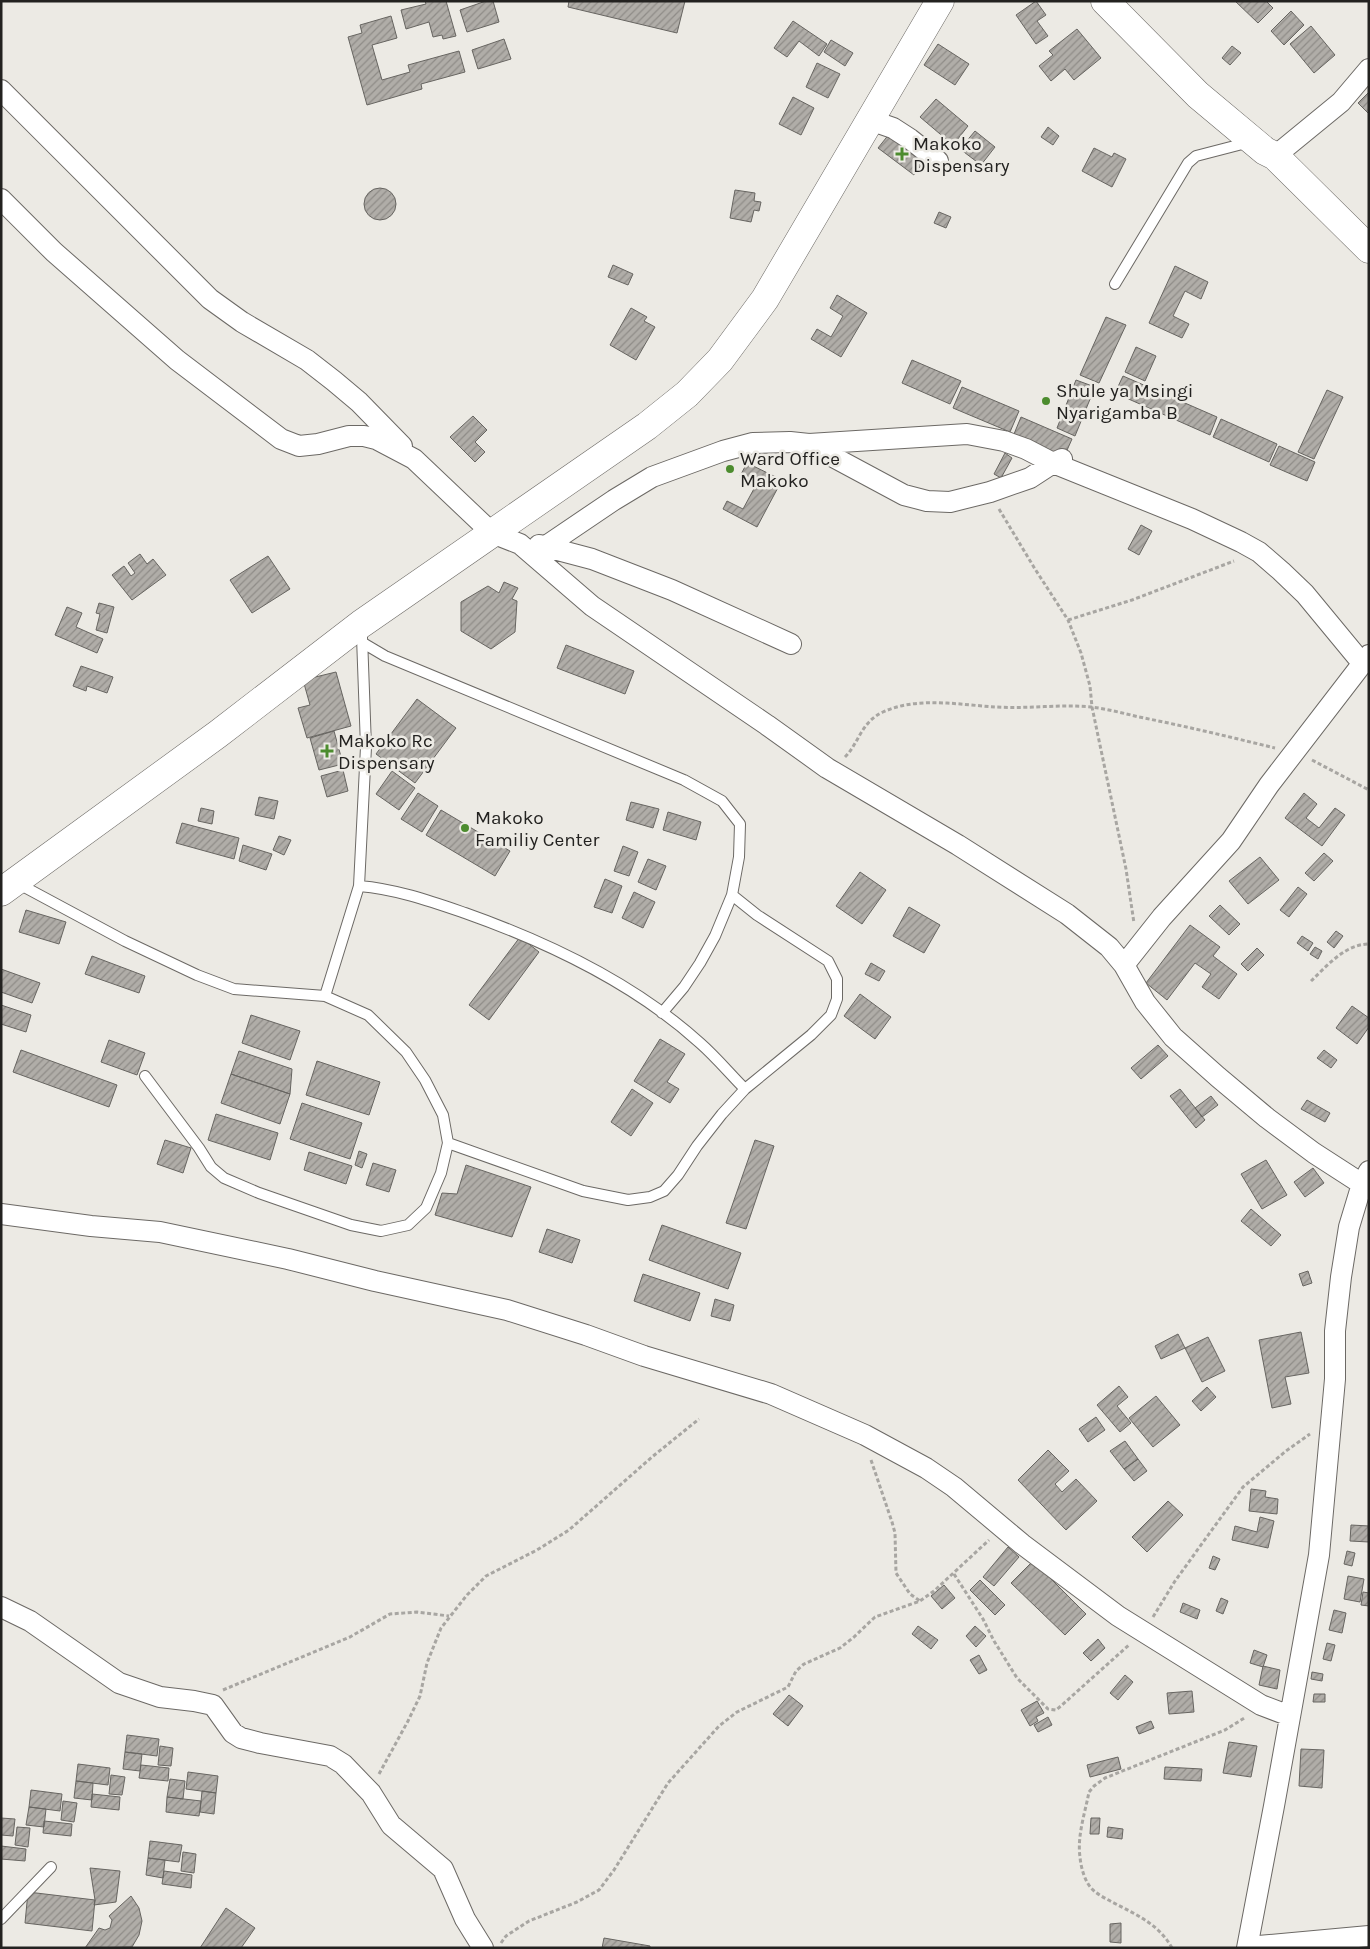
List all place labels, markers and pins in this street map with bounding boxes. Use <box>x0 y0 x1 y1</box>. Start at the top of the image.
place label: Makoko Dispensary <box>913 133 1010 177</box>
marker: Makoko Dispensary <box>895 147 909 161</box>
place label: Shule ya Msingi Nyarigamba B <box>1056 380 1193 424</box>
marker: Shule ya Msingi Nyarigamba B <box>1040 395 1052 407</box>
place label: Ward Office Makoko <box>740 448 840 492</box>
marker: Ward Office Makoko <box>724 463 736 475</box>
place label: Makoko Rc Dispensary <box>338 730 435 774</box>
marker: Makoko Rc Dispensary <box>320 744 334 758</box>
place label: Makoko Familiy Center <box>475 807 600 851</box>
marker: Makoko Familiy Center <box>459 822 471 834</box>

